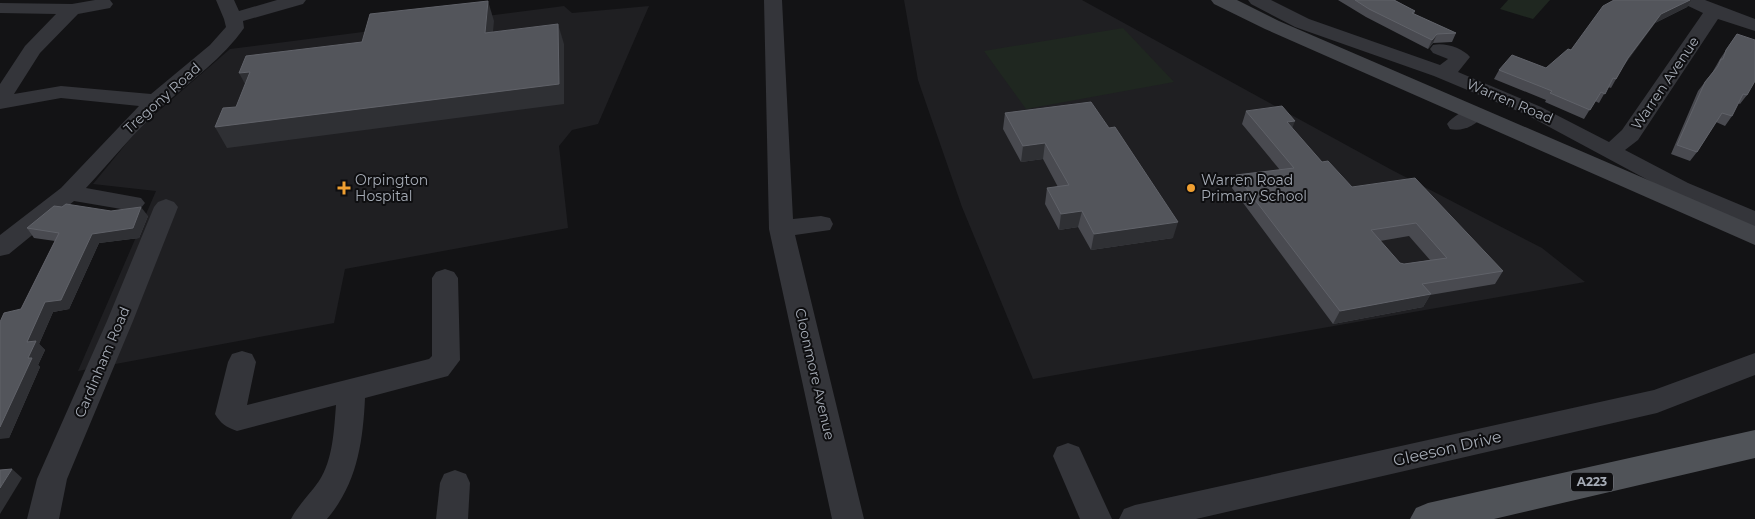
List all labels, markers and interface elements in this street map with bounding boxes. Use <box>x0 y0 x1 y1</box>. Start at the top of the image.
street label: Warren Avenue <box>1627 33 1703 133</box>
street label: Tregony Road <box>120 59 204 137</box>
street label: Warren Road <box>1464 75 1556 127</box>
place label: Orpington Hospital <box>355 171 428 205</box>
place label: Warren Road Primary School <box>1201 171 1307 205</box>
marker: Orpington Hospital <box>337 181 351 195</box>
marker: Warren Road Primary School <box>1185 182 1197 194</box>
street label: Cardinham Road <box>70 304 134 420</box>
street label: Cloonmore Avenue <box>791 306 839 442</box>
street label: Gleeson Drive <box>1391 427 1503 470</box>
road number: A223 <box>1571 472 1613 492</box>

